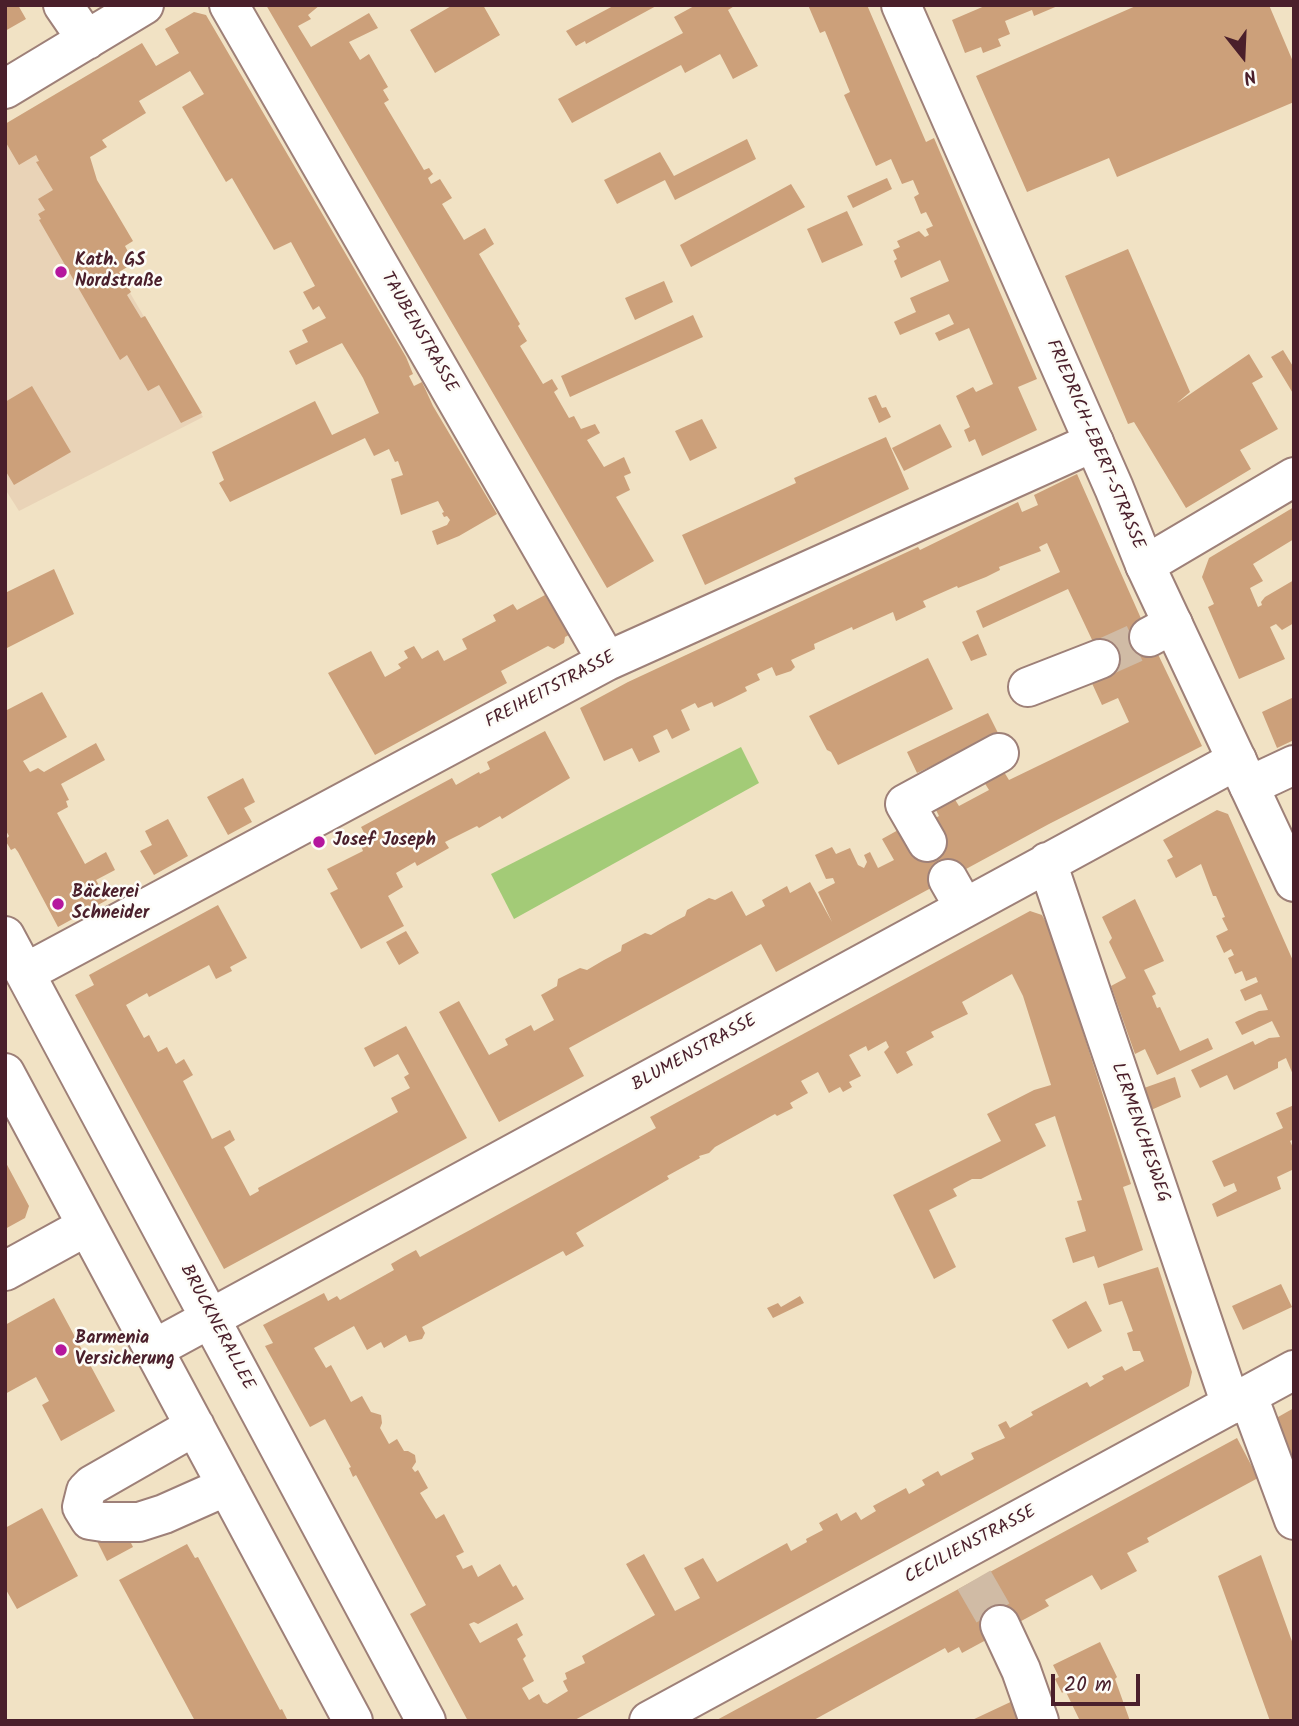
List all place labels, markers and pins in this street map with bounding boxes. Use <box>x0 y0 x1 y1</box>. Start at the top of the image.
place label: Kath. GS Nordstraße <box>75 251 163 294</box>
marker: Kath. GS Nordstraße <box>53 264 69 280</box>
place label: Josef Joseph <box>333 831 436 853</box>
marker: Josef Joseph <box>311 834 327 850</box>
place label: Bäckerei Schneider <box>72 883 149 926</box>
marker: Bäckerei Schneider <box>50 896 66 912</box>
place label: Barmenia Versicherung <box>75 1329 175 1372</box>
marker: Barmenia Versicherung <box>53 1342 69 1358</box>

